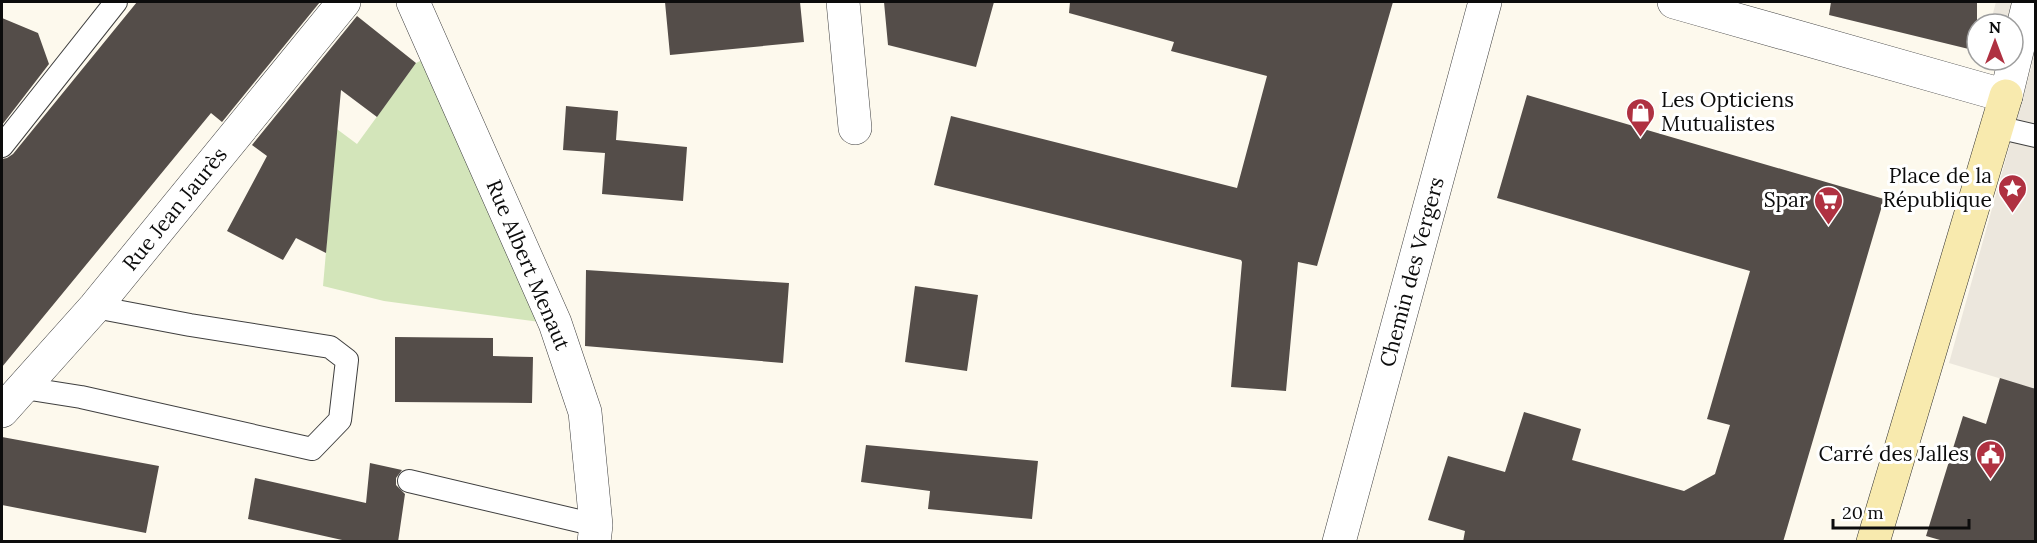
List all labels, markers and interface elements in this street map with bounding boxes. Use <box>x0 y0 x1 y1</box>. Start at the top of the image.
north arrow <box>1965 12 2025 72</box>
text: N <box>1989 17 2001 37</box>
place label: Les Opticiens Mutualistes <box>1661 86 1794 137</box>
shop icon: Les Opticiens Mutualistes <box>1624 96 1656 138</box>
street label: Rue Jean Jaurès <box>116 141 233 276</box>
place label: Place de la République <box>1883 162 1992 213</box>
place icon: Place de la République <box>1997 172 2029 214</box>
street label: Chemin des Vergers <box>1373 174 1450 370</box>
street label: Rue Albert Menaut <box>480 175 577 355</box>
supermarket icon: Spar <box>1813 184 1845 226</box>
place label: Spar <box>1764 186 1808 213</box>
public building icon: Carré des Jalles <box>1974 438 2006 480</box>
place label: Carré des Jalles <box>1818 440 1969 467</box>
scale bar <box>1833 492 1970 530</box>
text: 20 m <box>1842 501 1884 524</box>

